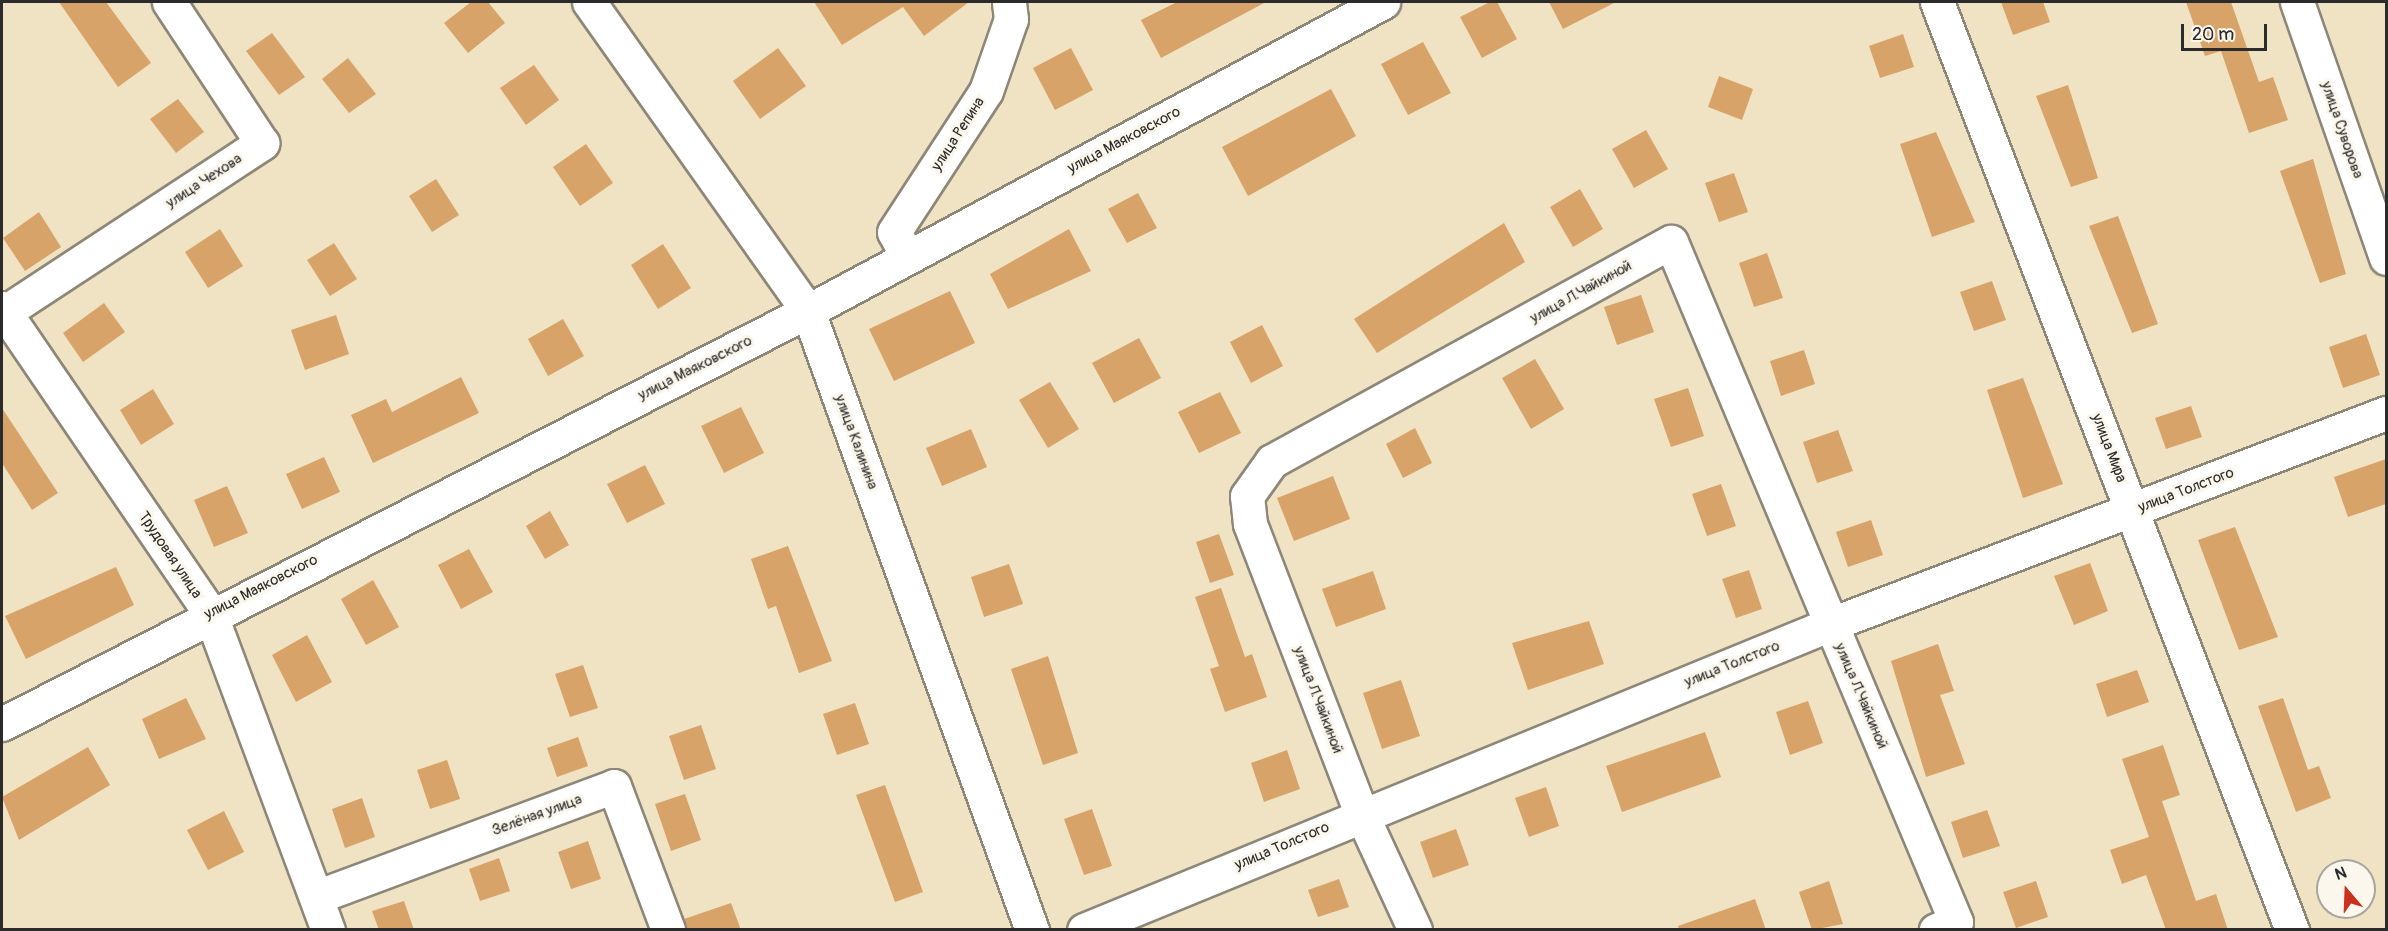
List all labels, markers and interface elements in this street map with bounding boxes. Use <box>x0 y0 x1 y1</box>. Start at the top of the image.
scale bar <box>2184 12 2270 50</box>
text: 20 m <box>2192 23 2234 46</box>
street label: улица Суворова <box>2317 79 2367 181</box>
street label: улица Репина <box>928 94 988 174</box>
street label: улица Маяковского <box>1065 103 1183 177</box>
street label: улица Чехова <box>163 150 245 212</box>
street label: улица Л.Чайкиной <box>1527 257 1635 327</box>
street label: улица Маяковского <box>635 332 755 404</box>
street label: улица Калинина <box>831 392 881 492</box>
street label: улица Мира <box>2088 411 2130 485</box>
street label: улица Толстого <box>2136 464 2236 516</box>
street label: Трудовая улица <box>134 508 206 602</box>
street label: улица Маяковского <box>201 551 321 623</box>
street label: улица Толстого <box>1682 637 1782 691</box>
street label: улица Л.Чайкиной <box>1831 640 1891 752</box>
street label: улица Л.Чайкиной <box>1289 644 1347 756</box>
street label: Зелёная улица <box>490 790 584 840</box>
street label: улица Толстого <box>1232 818 1332 874</box>
north arrow <box>2316 859 2376 919</box>
text: N <box>2332 863 2349 885</box>

